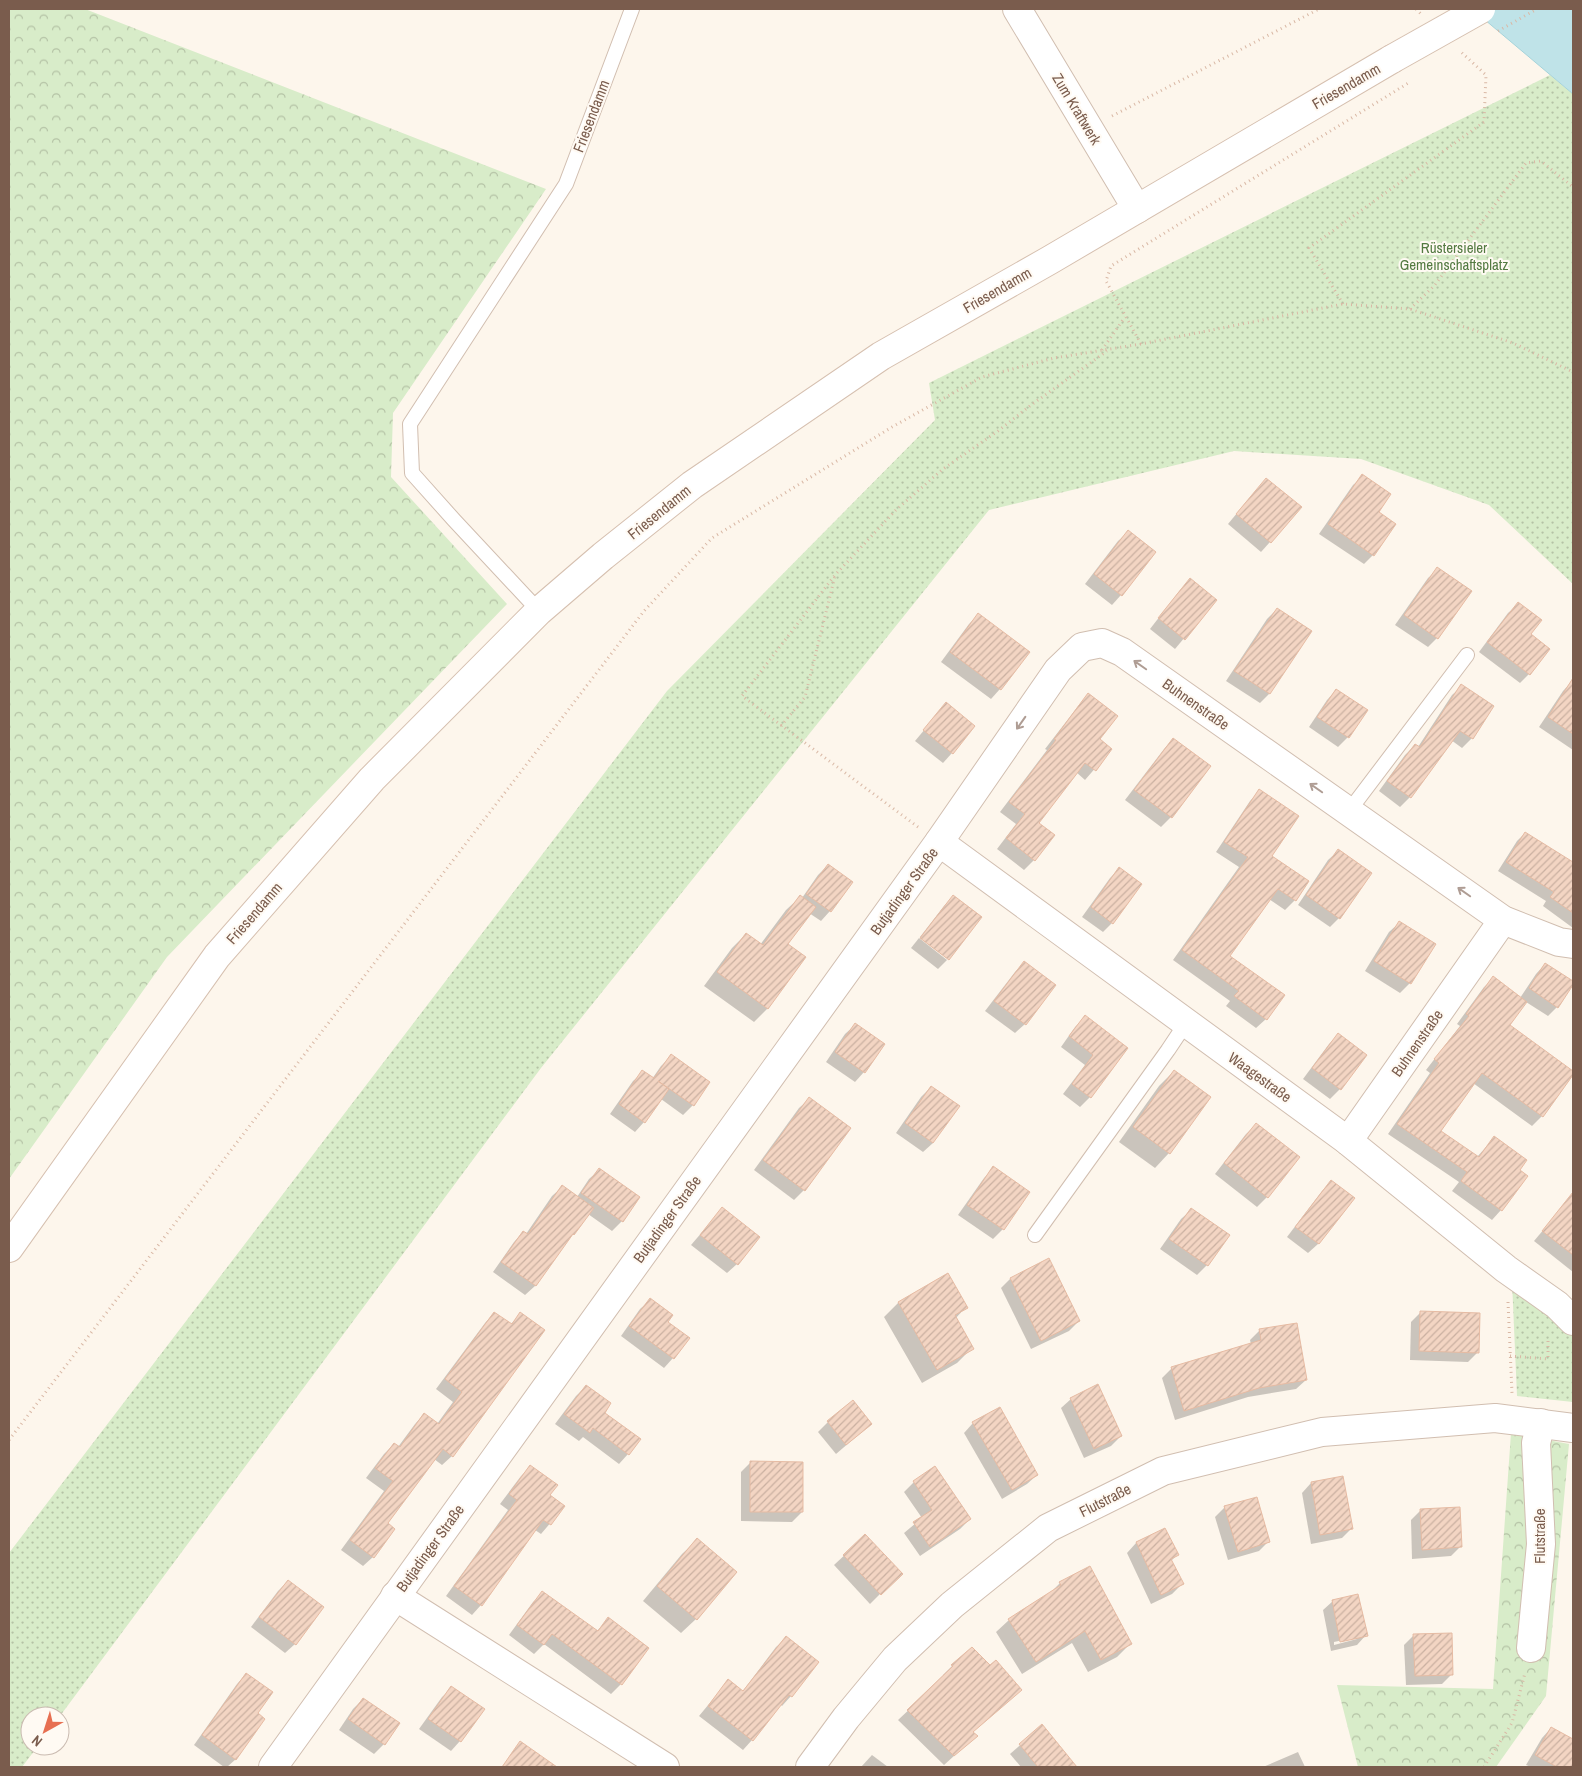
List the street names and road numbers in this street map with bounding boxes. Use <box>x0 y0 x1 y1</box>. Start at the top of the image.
street label: Friesendamm <box>1308 58 1384 114</box>
street label: Zum Kraftwerk <box>1047 69 1107 149</box>
street label: Friesendamm <box>568 77 614 155</box>
street label: Friesendamm <box>959 262 1035 318</box>
street label: Friesendamm <box>623 480 695 544</box>
street label: Buhnenstraße <box>1158 673 1234 735</box>
street label: Butjadinger Straße <box>865 843 943 939</box>
street label: Friesendamm <box>221 877 287 949</box>
street label: Buhnenstraße <box>1386 1005 1448 1081</box>
street label: Waagestraße <box>1224 1047 1296 1107</box>
street label: Butjadinger Straße <box>628 1171 706 1267</box>
street label: Flutstraße <box>1076 1478 1135 1522</box>
street label: Butjadinger Straße <box>391 1500 469 1596</box>
street label: Flutstraße <box>1529 1508 1550 1564</box>

